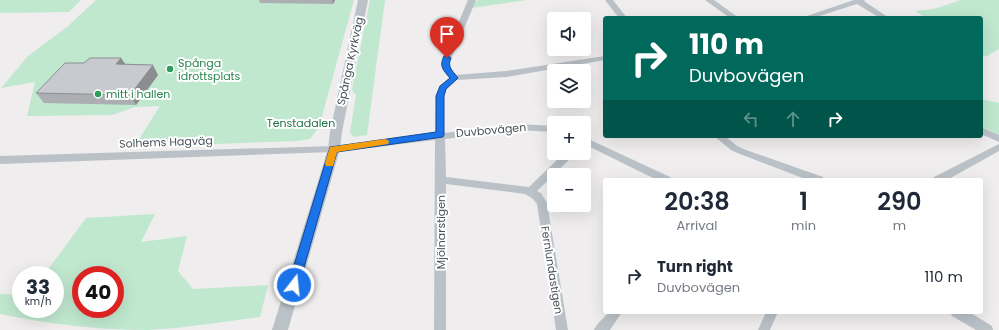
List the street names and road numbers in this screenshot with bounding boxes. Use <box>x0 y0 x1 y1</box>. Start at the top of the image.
street label: Spånga Kyrkväg <box>333 15 367 107</box>
street label: Duvbovägen <box>455 119 527 141</box>
street label: Solhems Hagväg <box>119 132 213 152</box>
street label: Mjölnarstigen <box>433 195 449 269</box>
street label: Fernlundastigen <box>537 225 567 315</box>

